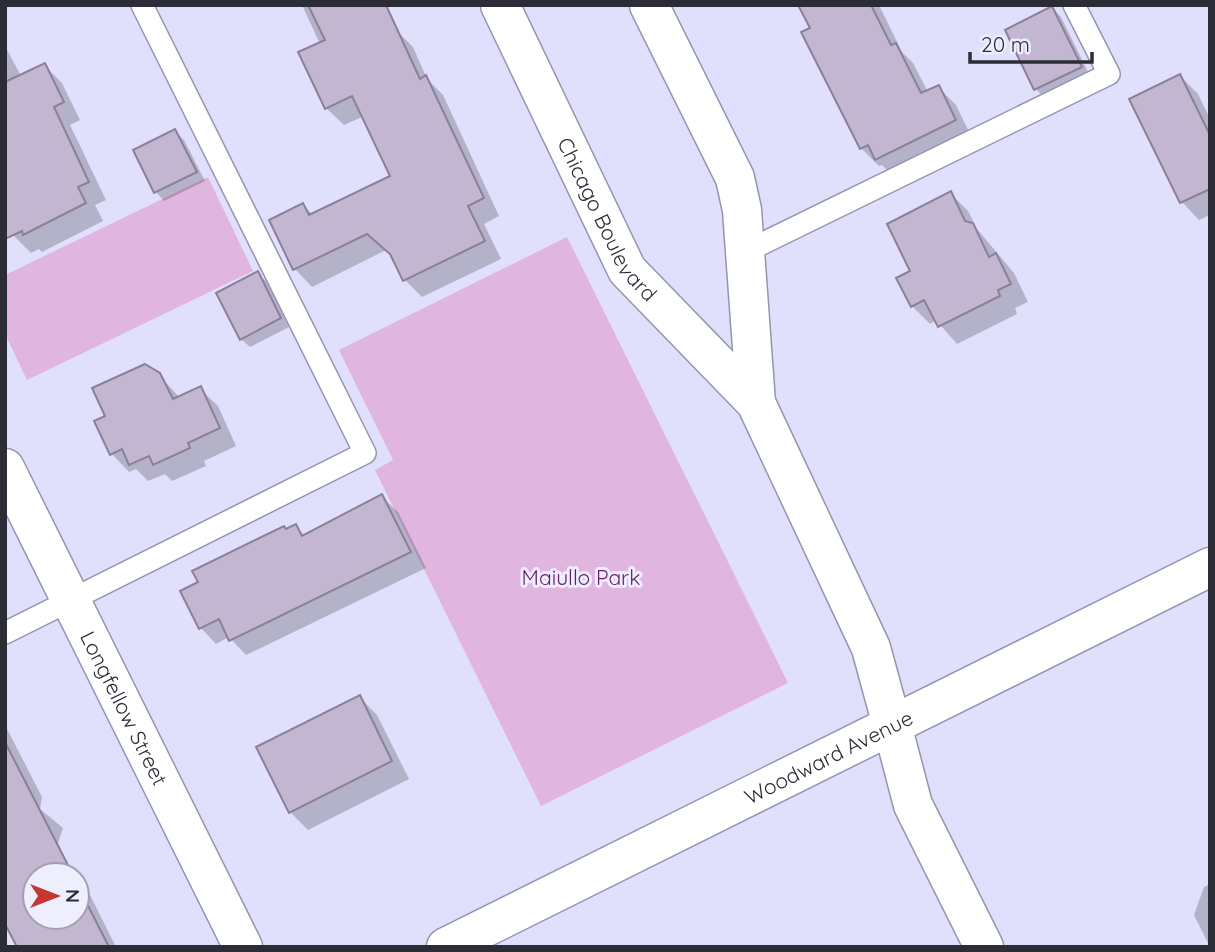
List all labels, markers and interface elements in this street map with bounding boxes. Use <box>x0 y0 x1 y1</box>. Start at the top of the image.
scale bar <box>970 21 1092 65</box>
text: 20 m <box>981 31 1030 57</box>
street label: Chicago Boulevard <box>552 133 663 306</box>
park label: Maiullo Park <box>522 564 640 590</box>
street label: Longfellow Street <box>75 627 173 789</box>
street label: Woodward Avenue <box>740 704 917 810</box>
north arrow <box>21 861 91 931</box>
text: N <box>61 889 85 903</box>

